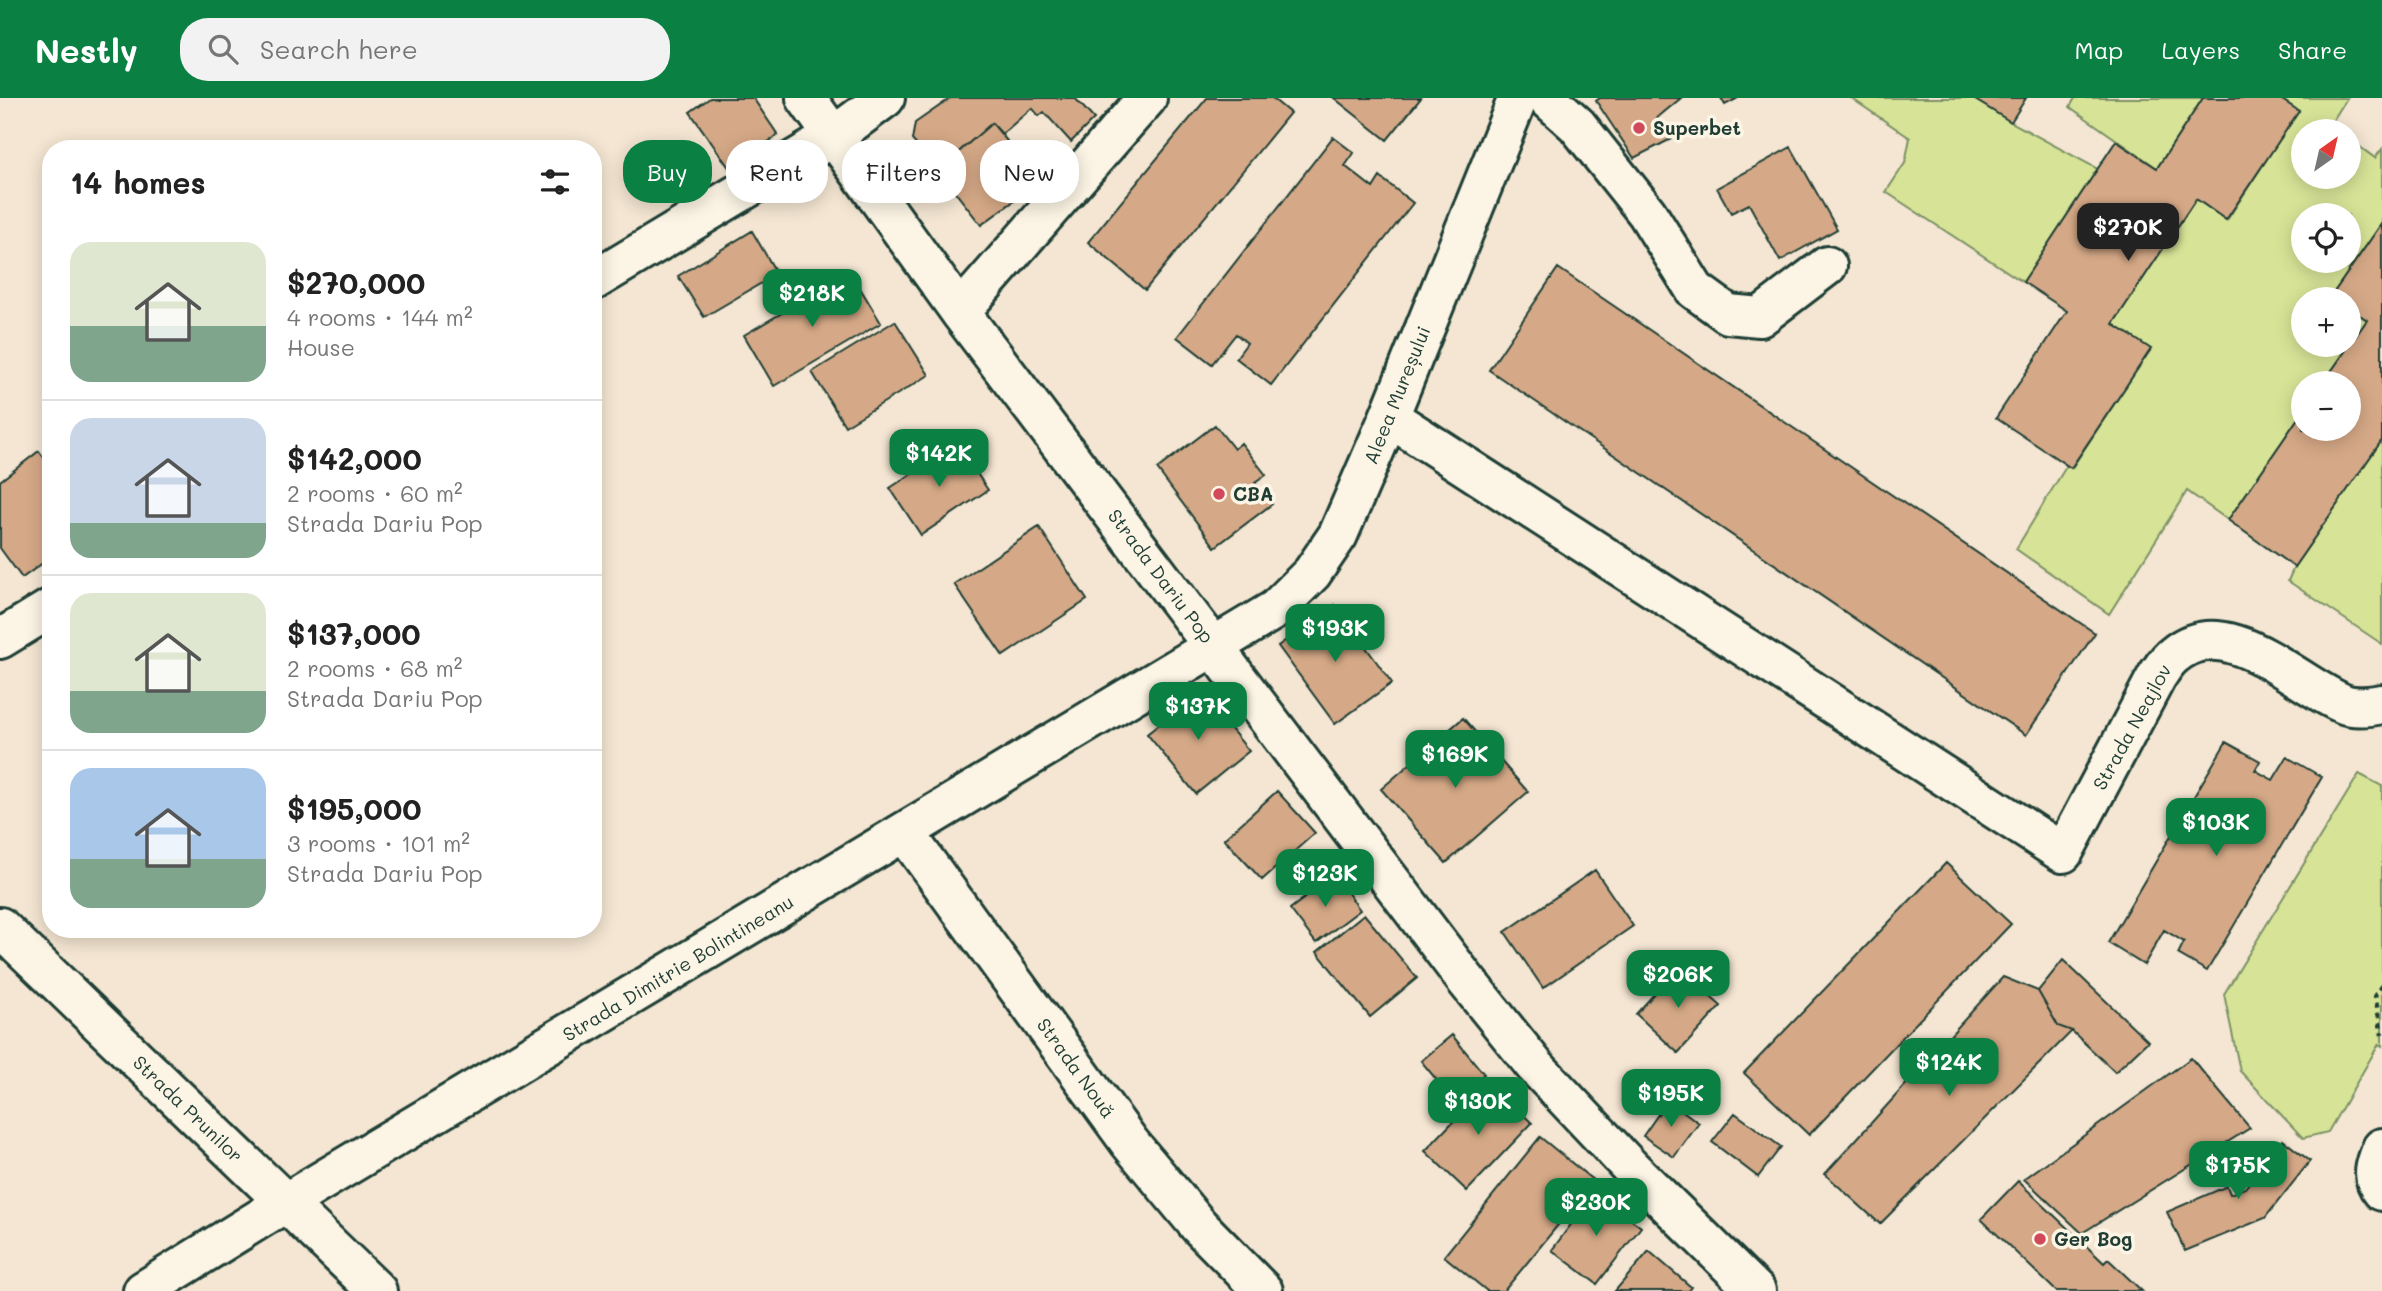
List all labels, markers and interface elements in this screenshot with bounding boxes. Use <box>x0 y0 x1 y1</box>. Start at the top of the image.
search box <box>180 18 670 81</box>
text: Nestly <box>35 28 138 71</box>
icon: search <box>204 30 242 68</box>
text: Search here <box>260 32 418 66</box>
text: Map <box>2075 34 2123 65</box>
text: Layers <box>2161 34 2240 65</box>
text: Share <box>2278 34 2347 65</box>
place label: Superbet <box>1653 115 1741 140</box>
north arrow <box>2291 119 2361 189</box>
map controls <box>2291 119 2361 441</box>
marker: Superbet <box>1631 120 1647 136</box>
chip: Buy <box>623 140 712 203</box>
chip: Rent <box>726 140 828 203</box>
chip: Filters <box>842 140 966 203</box>
chip: New <box>980 140 1079 203</box>
text: 14 homes <box>70 162 206 202</box>
icon: filters <box>536 163 574 201</box>
button: locate <box>2291 203 2361 273</box>
pin: $270K <box>2079 204 2177 263</box>
text: $270K <box>2093 211 2163 241</box>
text: $270,000 <box>287 262 425 302</box>
icon: home <box>126 270 210 354</box>
pin: $218K <box>763 270 861 329</box>
text: $218K <box>779 277 845 307</box>
button: + <box>2291 287 2361 357</box>
text: 4 rooms · 144 m² <box>287 302 473 332</box>
street label: Aleea Mureșului <box>1357 322 1437 468</box>
text: House <box>287 332 355 362</box>
button: − <box>2291 371 2361 441</box>
pin: $142K <box>890 430 988 489</box>
text: $142K <box>906 437 972 467</box>
text: $142,000 <box>287 438 422 478</box>
icon: home <box>126 446 210 530</box>
text: 2 rooms · 60 m² <box>287 478 463 508</box>
place label: CBA <box>1233 481 1273 506</box>
marker: CBA <box>1211 486 1227 502</box>
street label: Strada Dariu Pop <box>1103 504 1220 648</box>
text: Strada Dariu Pop <box>287 508 483 538</box>
pin: $193K <box>1286 604 1384 664</box>
text: $193K <box>1301 612 1369 642</box>
text: $137,000 <box>287 613 421 653</box>
icon: home <box>126 621 210 705</box>
text: 2 rooms · 68 m² <box>287 653 462 683</box>
street label: Strada Neajlov <box>2087 659 2177 794</box>
pin: $137K <box>1149 682 1247 742</box>
text: Strada Dariu Pop <box>287 683 483 713</box>
text: $137K <box>1165 690 1231 720</box>
pin: $169K <box>1406 730 1504 790</box>
text: $169K <box>1421 738 1489 768</box>
text: $195,000 <box>287 788 421 828</box>
icon: home <box>126 796 210 880</box>
pin: $103K <box>2167 798 2265 858</box>
text: $103K <box>2182 806 2250 836</box>
text: 3 rooms · 101 m² <box>287 828 470 858</box>
pin: $123K <box>1276 850 1374 909</box>
text: $123K <box>1292 857 1358 887</box>
text: Strada Dariu Pop <box>287 858 483 888</box>
street label: Strada Dimitrie Bolintineanu <box>558 889 798 1047</box>
pin: $206K <box>1629 950 1727 1010</box>
text: $206K <box>1643 958 1713 988</box>
street label: Strada Nouă <box>1032 1013 1121 1123</box>
pin: $124K <box>1900 1038 1998 1098</box>
text: $124K <box>1916 1046 1982 1076</box>
street label: Strada Prunilor <box>128 1050 249 1168</box>
pin: $195K <box>1622 1070 1720 1129</box>
pin: $130K <box>1429 1077 1527 1137</box>
text: $195K <box>1638 1077 1704 1107</box>
text: $130K <box>1444 1085 1512 1115</box>
pin: $175K <box>2189 1142 2287 1201</box>
text: $175K <box>2205 1149 2271 1179</box>
pin: $230K <box>1547 1178 1645 1238</box>
text: $230K <box>1561 1186 1631 1216</box>
place label: Ger Bog <box>2054 1226 2132 1251</box>
marker: Ger Bog <box>2032 1231 2048 1247</box>

